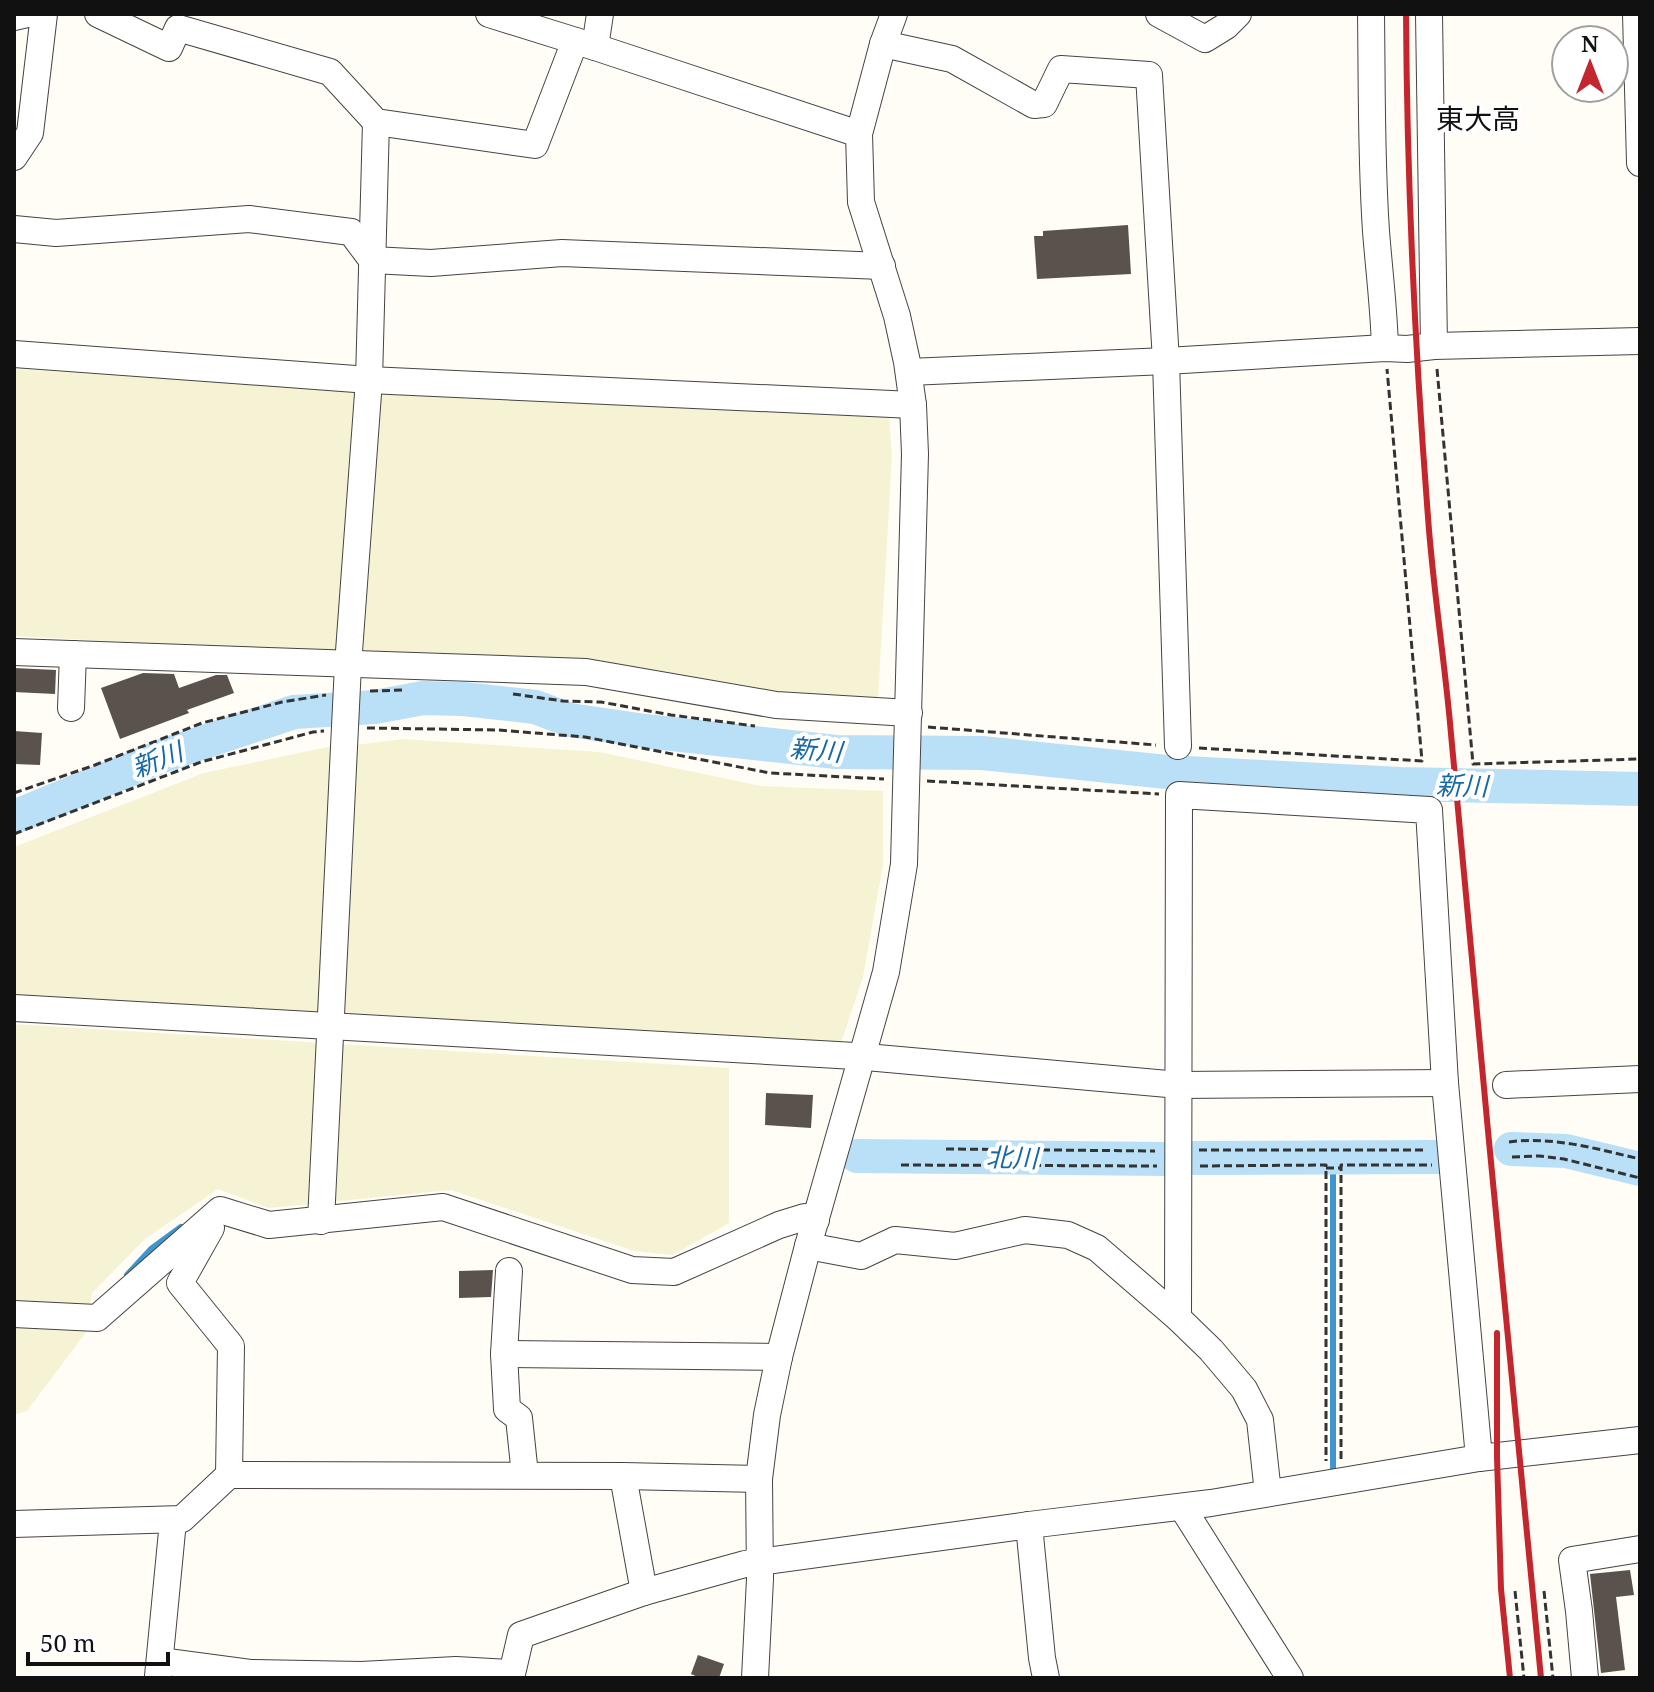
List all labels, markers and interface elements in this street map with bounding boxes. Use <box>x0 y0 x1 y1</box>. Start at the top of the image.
north arrow <box>1550 24 1630 104</box>
text: N <box>1581 28 1599 58</box>
district label: 東大高 <box>1436 99 1520 137</box>
water label: 新川 <box>789 729 846 769</box>
water label: 新川 <box>126 732 191 785</box>
water label: 新川 <box>1436 767 1491 804</box>
water label: 北川 <box>986 1139 1041 1176</box>
scale bar <box>28 1616 168 1666</box>
text: 50 m <box>40 1626 96 1659</box>

